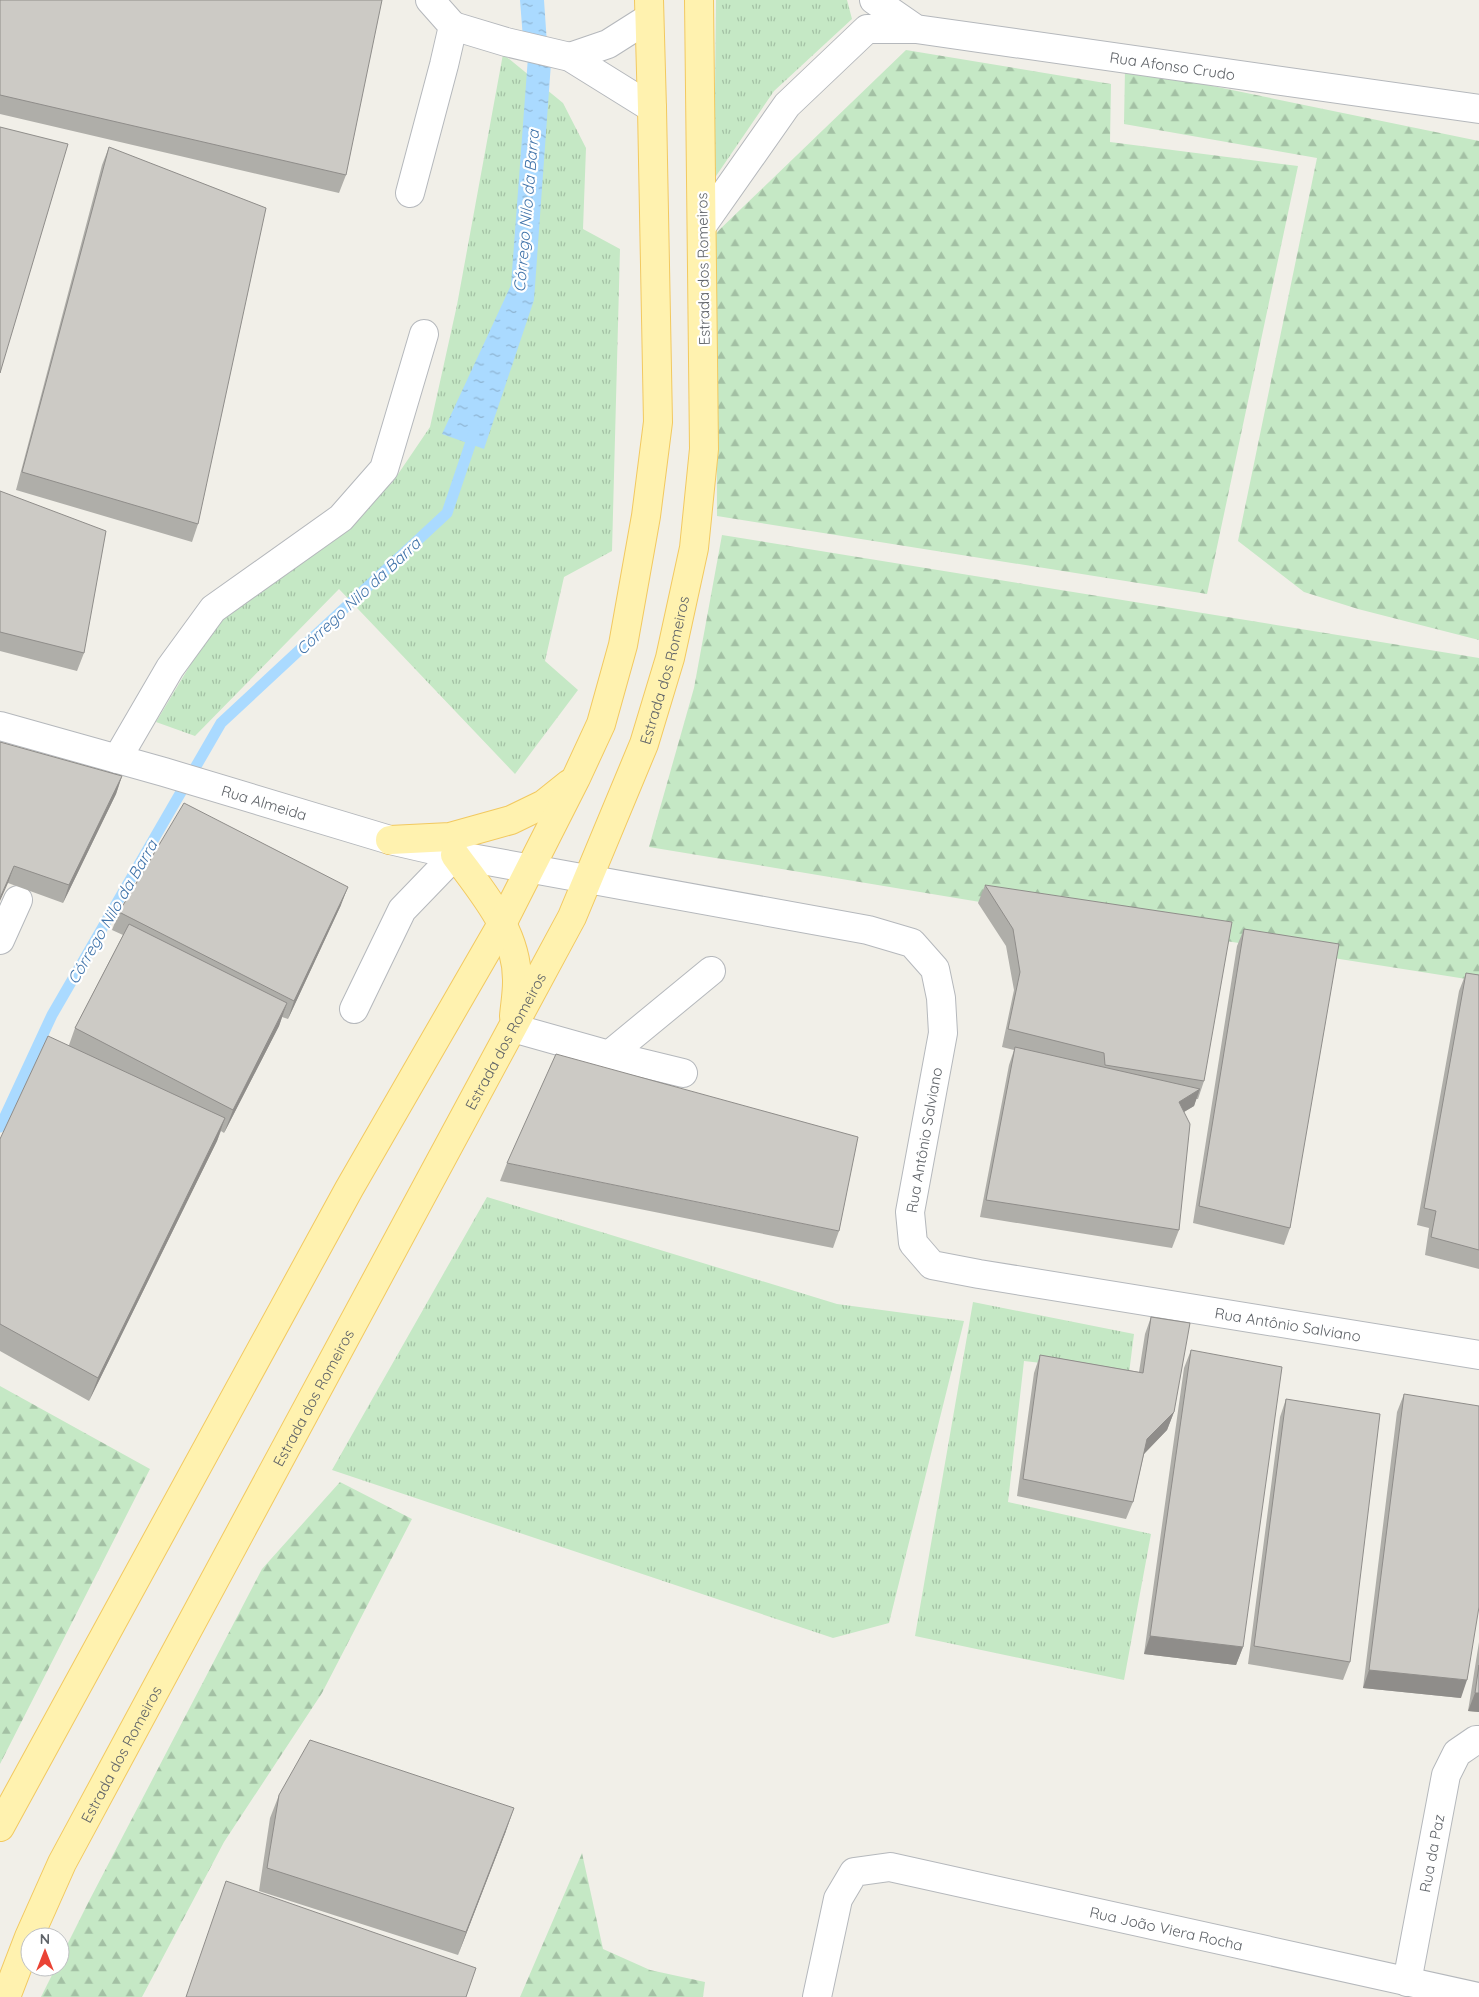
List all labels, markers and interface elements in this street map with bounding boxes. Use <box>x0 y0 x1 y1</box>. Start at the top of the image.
street label: Rua Afonso Crudo <box>1108 47 1236 84</box>
water label: Córrego Nilo da Barra <box>509 128 543 293</box>
street label: Estrada dos Romeiros <box>692 192 714 346</box>
water label: Córrego Nilo da Barra <box>292 532 425 659</box>
street label: Estrada dos Romeiros <box>635 594 693 747</box>
street label: Rua Almeida <box>219 780 309 824</box>
water label: Córrego Nilo da Barra <box>63 835 162 988</box>
street label: Estrada dos Romeiros <box>460 969 550 1113</box>
street label: Rua Antônio Salviano <box>902 1066 946 1214</box>
street label: Rua Antônio Salviano <box>1213 1303 1362 1345</box>
street label: Estrada dos Romeiros <box>268 1326 358 1469</box>
street label: Estrada dos Romeiros <box>76 1682 165 1826</box>
street label: Rua da Paz <box>1415 1813 1448 1894</box>
street label: Rua João Viera Rocha <box>1088 1902 1245 1954</box>
north arrow <box>20 1927 70 1977</box>
text: N <box>40 1930 50 1948</box>

